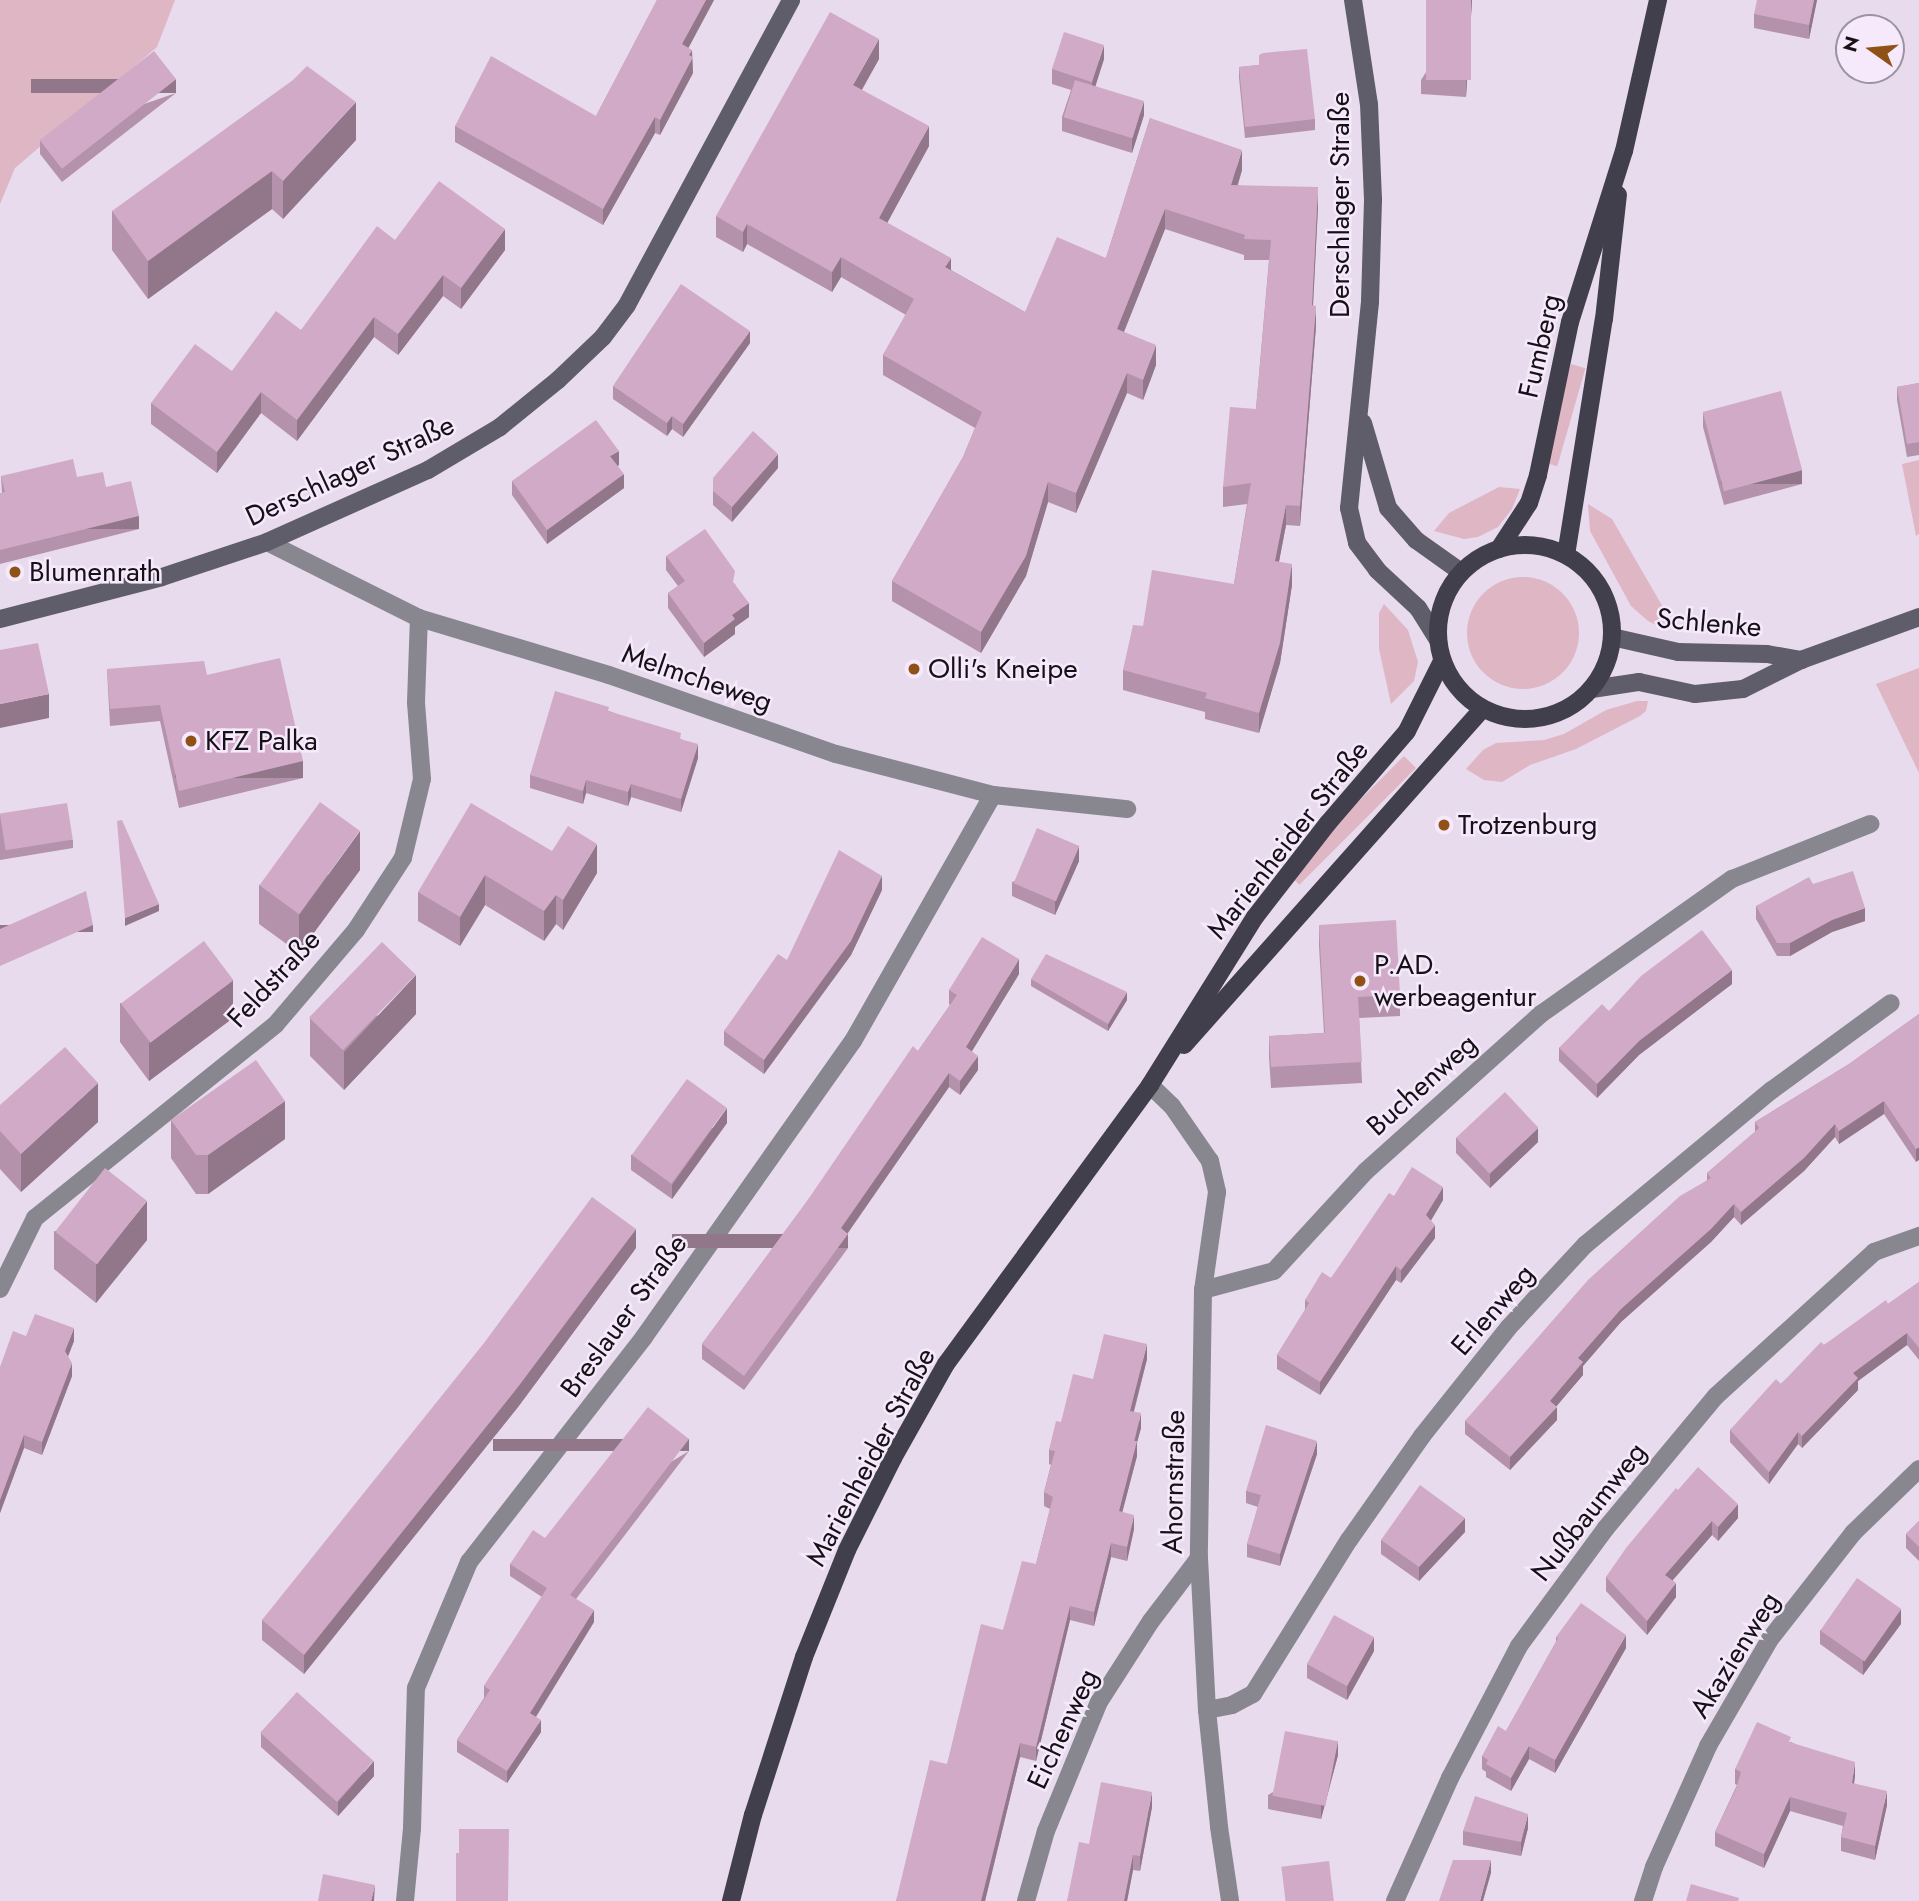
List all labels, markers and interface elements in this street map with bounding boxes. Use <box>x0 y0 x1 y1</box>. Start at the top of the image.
north arrow <box>1835 14 1905 84</box>
text: N <box>1836 33 1866 55</box>
street label: Derschlager Straße <box>1323 92 1357 318</box>
street label: Fumberg <box>1512 291 1568 401</box>
street label: Derschlager Straße <box>240 408 460 534</box>
place label: Blumenrath <box>29 555 161 589</box>
marker: Blumenrath <box>7 564 23 580</box>
street label: Schlenke <box>1655 602 1763 644</box>
street label: Melmcheweg <box>618 637 776 719</box>
place label: Olli's Kneipe <box>928 652 1078 686</box>
marker: Olli's Kneipe <box>906 661 922 677</box>
place label: KFZ Palka <box>205 724 318 758</box>
marker: KFZ Palka <box>183 733 199 749</box>
street label: Marienheider Straße <box>1200 734 1376 946</box>
place label: Trotzenburg <box>1458 808 1597 842</box>
marker: Trotzenburg <box>1436 817 1452 833</box>
street label: Feldstraße <box>220 923 328 1035</box>
place label: P.AD. werbeagentur <box>1374 948 1537 1014</box>
marker: P.AD. werbeagentur <box>1352 973 1368 989</box>
street label: Buchenweg <box>1360 1027 1484 1143</box>
street label: Breslauer Straße <box>554 1228 694 1404</box>
street label: Erlenweg <box>1444 1258 1542 1362</box>
street label: Marienheider Straße <box>799 1342 943 1572</box>
street label: Ahornstraße <box>1156 1410 1192 1554</box>
street label: Nußbaumweg <box>1524 1436 1654 1588</box>
street label: Akazienweg <box>1683 1586 1787 1724</box>
street label: Eichenweg <box>1021 1664 1105 1794</box>

